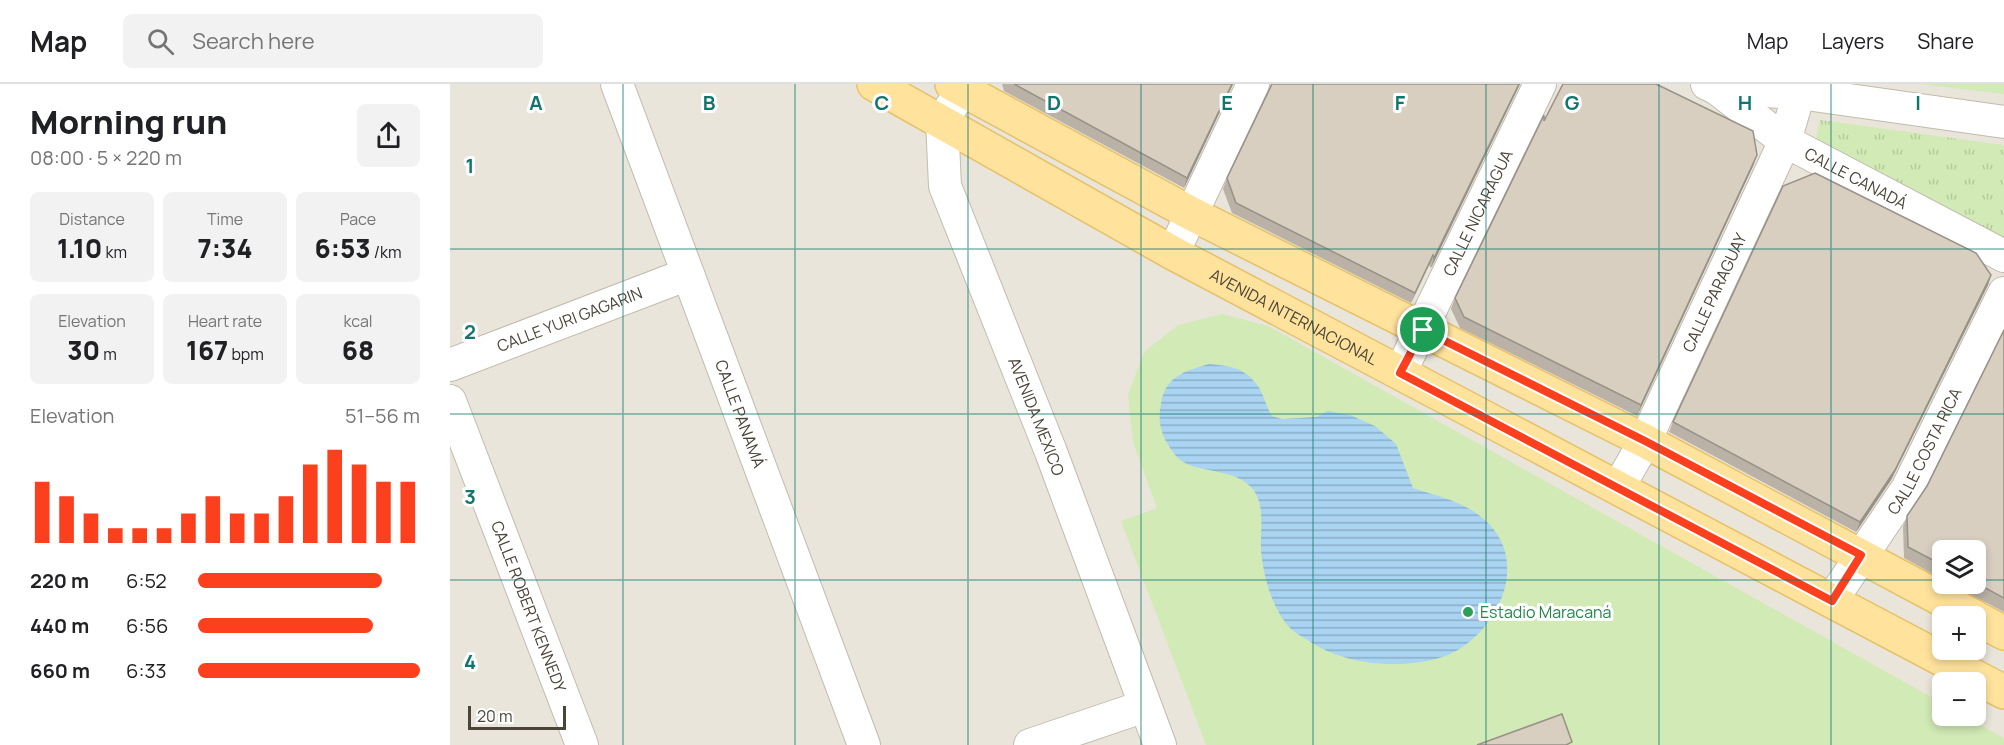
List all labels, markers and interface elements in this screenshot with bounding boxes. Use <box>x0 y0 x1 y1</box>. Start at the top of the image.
search box <box>123 14 543 68</box>
text: Map <box>30 22 87 60</box>
icon: search <box>144 25 177 58</box>
text: Search here <box>192 26 315 56</box>
text: Map <box>1747 27 1788 55</box>
text: Layers <box>1821 27 1884 55</box>
text: Share <box>1917 27 1974 55</box>
text: A <box>529 89 543 116</box>
text: B <box>703 89 716 116</box>
text: C <box>875 89 889 116</box>
text: D <box>1047 89 1061 116</box>
text: E <box>1221 89 1233 116</box>
text: F <box>1395 89 1406 116</box>
text: G <box>1565 89 1580 116</box>
text: H <box>1738 89 1752 116</box>
text: I <box>1915 89 1921 116</box>
text: Morning run <box>30 99 227 144</box>
button: share <box>357 104 420 167</box>
street label: CALLE CANADÁ <box>1801 142 1911 214</box>
text: 08:00 · 5 × 220 m <box>30 144 182 171</box>
street label: CALLE NICARAGUA <box>1438 146 1518 280</box>
text: 1 <box>466 152 474 179</box>
text: Distance <box>59 208 125 230</box>
text: Time <box>207 208 243 230</box>
text: Pace <box>340 208 376 230</box>
street label: CALLE PARAGUAY <box>1677 229 1752 356</box>
text: 1.10 <box>57 230 102 266</box>
text: 7:34 <box>198 230 252 266</box>
text: 6:53 <box>314 230 371 266</box>
text: km <box>102 241 127 263</box>
text: /km <box>371 241 402 263</box>
street label: AVENIDA INTERNACIONAL <box>1206 263 1381 370</box>
street label: CALLE YURI GAGARIN <box>494 282 645 357</box>
pin <box>1397 304 1448 355</box>
text: Elevation <box>58 310 126 332</box>
text: Heart rate <box>188 310 262 332</box>
text: kcal <box>343 310 373 332</box>
icon: arrive <box>1406 313 1439 346</box>
text: 2 <box>464 318 476 345</box>
text: 30 <box>67 332 100 368</box>
text: 167 <box>186 332 228 368</box>
text: 68 <box>342 332 374 368</box>
text: m <box>100 343 117 365</box>
text: bpm <box>228 343 264 365</box>
street label: AVENIDA MEXICO <box>1003 354 1070 479</box>
street label: CALLE PANAMÁ <box>710 357 770 471</box>
street label: CALLE COSTA RICA <box>1882 384 1967 519</box>
text: Elevation <box>30 402 114 429</box>
text: 51–56 m <box>345 402 420 429</box>
text: 3 <box>464 483 476 510</box>
street label: CALLE ROBERT KENNEDY <box>486 518 572 695</box>
map controls <box>1932 540 1986 726</box>
button: layers <box>1932 540 1986 594</box>
text: 220 m <box>30 567 89 594</box>
text: 6:52 <box>126 567 167 594</box>
place label: Estadio Maracaná <box>1480 601 1611 623</box>
marker: Estadio Maracaná <box>1461 605 1475 619</box>
button: + <box>1932 606 1986 660</box>
text: 440 m <box>30 612 89 639</box>
text: 6:56 <box>126 612 168 639</box>
text: 4 <box>464 648 476 675</box>
text: 660 m <box>30 657 90 684</box>
text: 6:33 <box>126 657 167 684</box>
button: − <box>1932 672 1986 726</box>
scale bar <box>468 703 566 730</box>
text: 20 m <box>477 705 513 727</box>

